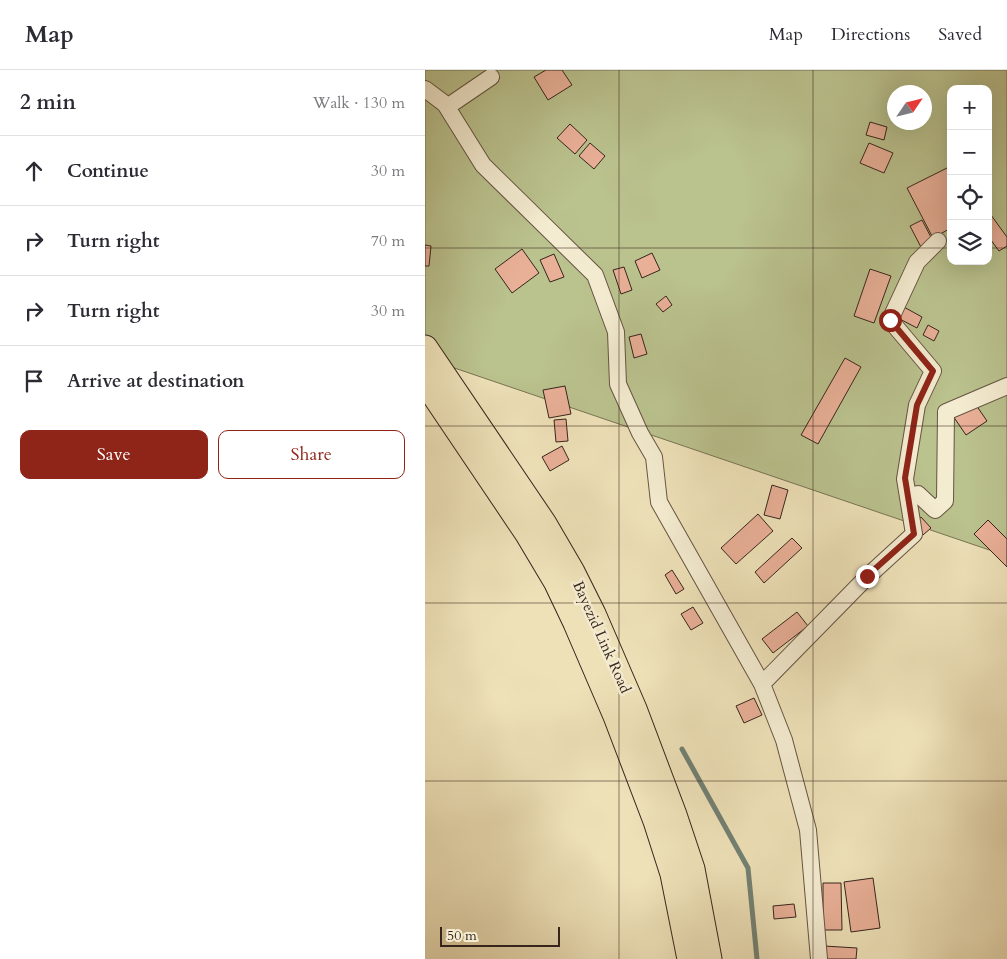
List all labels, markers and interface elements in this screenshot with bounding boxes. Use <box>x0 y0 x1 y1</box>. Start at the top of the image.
text: Map <box>25 18 74 51</box>
text: Map <box>769 22 803 47</box>
text: Directions <box>831 22 910 47</box>
text: Saved <box>938 22 982 47</box>
north arrow <box>887 85 932 130</box>
map controls <box>947 85 992 265</box>
button: + <box>947 85 992 130</box>
text: 2 min <box>20 88 76 117</box>
text: Walk · 130 m <box>313 92 405 114</box>
button: − <box>947 130 992 175</box>
icon: ahead <box>20 157 48 185</box>
text: Continue <box>67 158 149 184</box>
text: 30 m <box>371 160 405 182</box>
button: locate <box>947 175 992 220</box>
button: layers <box>947 220 992 265</box>
icon: right <box>20 227 48 255</box>
text: Turn right <box>67 228 159 254</box>
text: 70 m <box>371 230 405 252</box>
icon: right <box>20 297 48 325</box>
text: Turn right <box>67 298 159 324</box>
text: 30 m <box>371 300 405 322</box>
route start <box>879 309 902 332</box>
icon: arrive <box>20 367 48 395</box>
text: Arrive at destination <box>67 368 244 394</box>
button: Save <box>20 430 208 479</box>
button: Share <box>218 430 405 479</box>
route end <box>856 565 879 588</box>
street label: Bayezid Link Road <box>568 578 636 696</box>
scale bar <box>440 924 560 947</box>
text: 50 m <box>447 926 477 945</box>

